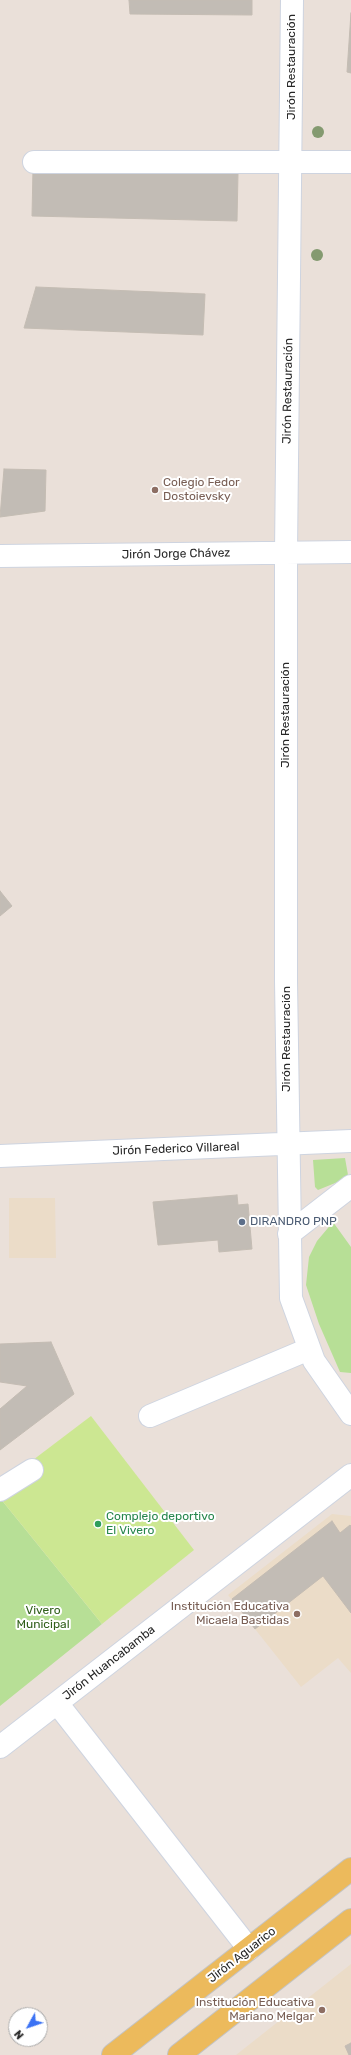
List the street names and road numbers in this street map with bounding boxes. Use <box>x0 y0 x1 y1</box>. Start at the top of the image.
street label: Jirón Restauración <box>285 14 299 120</box>
street label: Jirón Restauración <box>280 338 296 444</box>
street label: Jirón Jorge Chávez <box>121 546 231 562</box>
street label: Jirón Restauración <box>279 662 293 768</box>
street label: Jirón Restauración <box>280 986 294 1092</box>
street label: Jirón Federico Villareal <box>112 1140 240 1158</box>
street label: Jirón Huancabamba <box>60 1622 158 1704</box>
street label: Jirón Aguarico <box>205 1924 279 1986</box>

